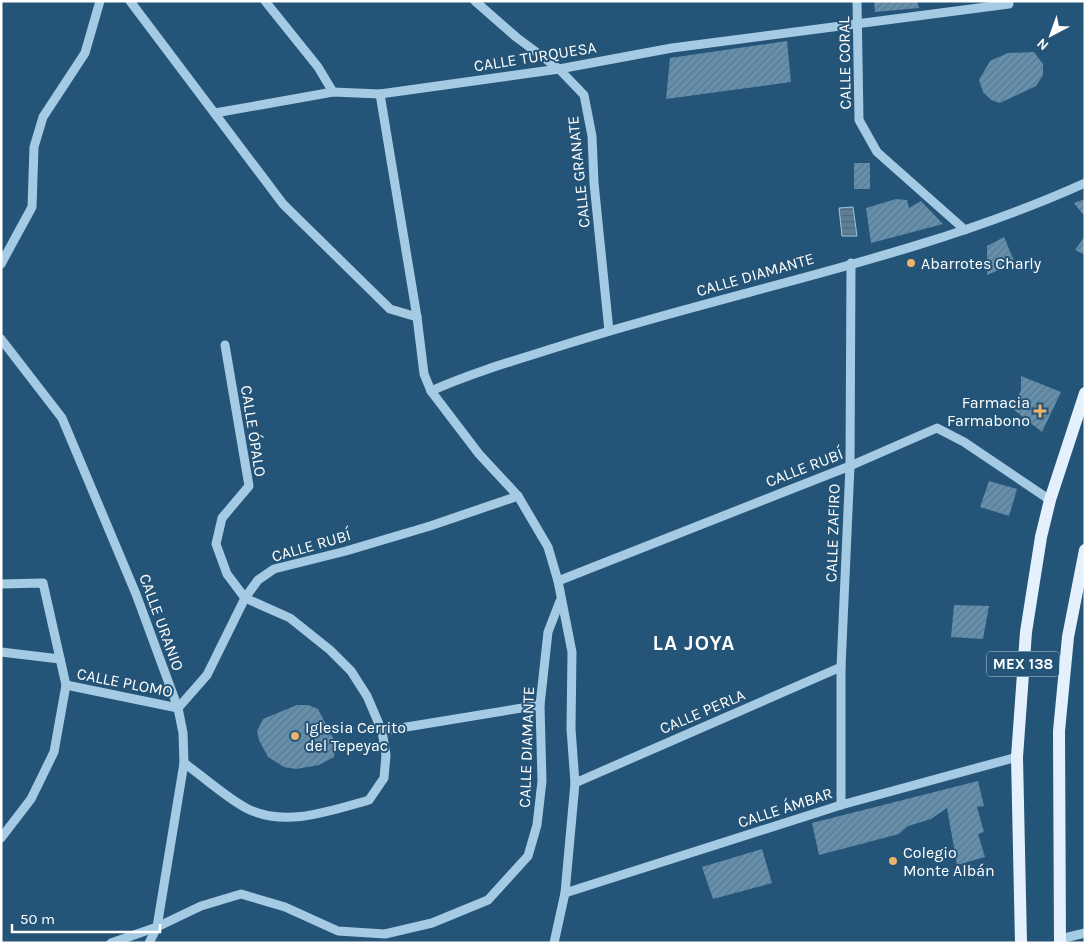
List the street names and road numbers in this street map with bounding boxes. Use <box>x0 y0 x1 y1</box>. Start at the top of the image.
street label: CALLE CORAL <box>834 16 855 110</box>
street label: CALLE TURQUESA <box>472 37 598 76</box>
street label: CALLE GRANATE <box>563 115 594 229</box>
street label: CALLE DIAMANTE <box>694 249 816 300</box>
street label: CALLE ÓPALO <box>237 384 270 478</box>
street label: CALLE RUBÍ <box>763 444 846 491</box>
street label: CALLE ZAFIRO <box>821 484 844 583</box>
street label: CALLE RUBÍ <box>269 525 353 566</box>
street label: CALLE URANIO <box>135 571 188 673</box>
road number: MEX 138 <box>987 652 1059 676</box>
street label: CALLE PLOMO <box>75 664 174 701</box>
street label: CALLE PERLA <box>657 685 748 738</box>
street label: CALLE DIAMANTE <box>515 686 538 808</box>
street label: CALLE ÁMBAR <box>735 783 835 832</box>

